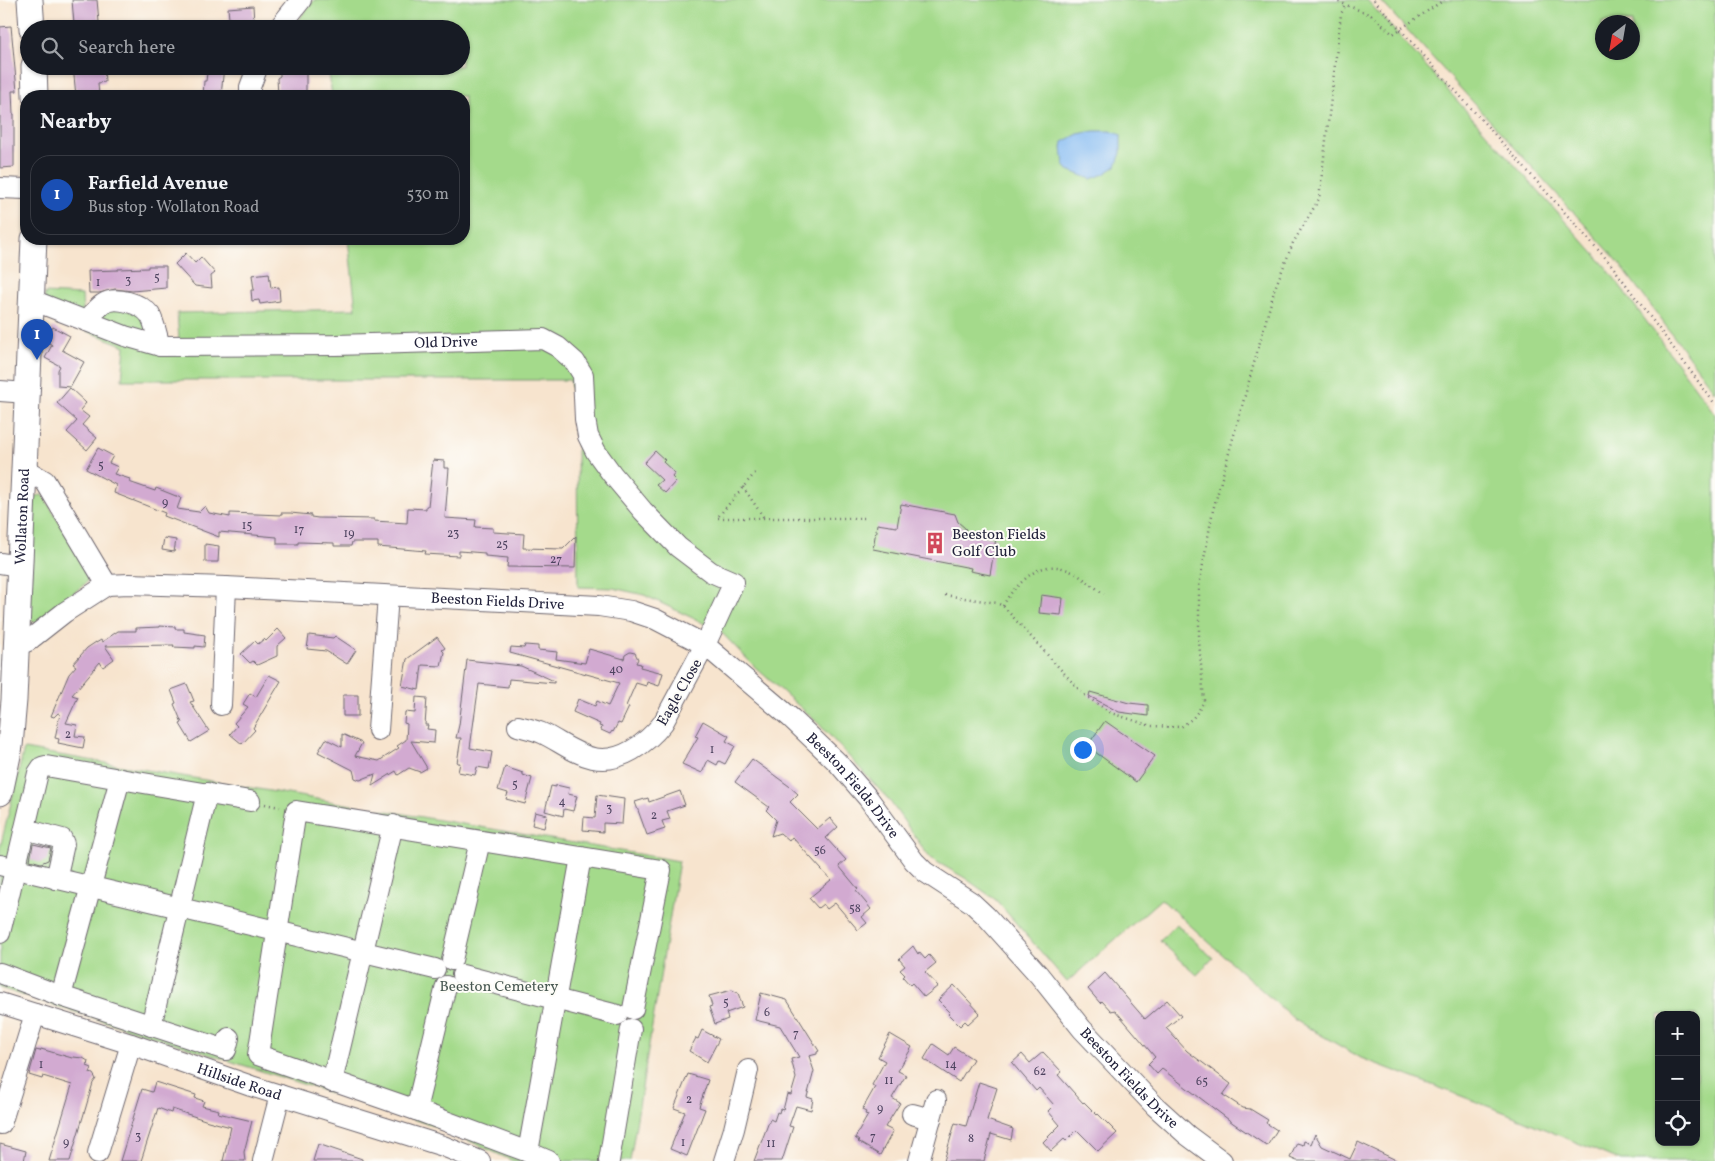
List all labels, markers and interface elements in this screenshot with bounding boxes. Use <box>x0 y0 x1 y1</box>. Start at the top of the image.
north arrow <box>1595 15 1640 60</box>
search box <box>20 20 470 75</box>
icon: search <box>38 34 66 62</box>
text: Search here <box>78 35 175 61</box>
text: Nearby <box>40 108 111 137</box>
text: Farfield Avenue <box>88 171 228 197</box>
text: 1 <box>54 184 60 206</box>
text: 530 m <box>406 184 449 206</box>
text: Bus stop · Wollaton Road <box>88 197 259 219</box>
house number: 5 <box>154 270 160 286</box>
house number: 3 <box>125 273 131 289</box>
house number: 1 <box>96 275 100 291</box>
pin: 1 <box>21 319 53 360</box>
street label: Old Drive <box>414 332 478 355</box>
house number: 5 <box>98 458 104 474</box>
street label: Wollaton Road <box>11 468 36 565</box>
house number: 9 <box>162 495 168 511</box>
house number: 15 <box>242 518 252 534</box>
house number: 17 <box>294 522 304 538</box>
place label: Beeston Fields Golf Club <box>952 525 1046 563</box>
house number: 19 <box>344 526 354 542</box>
house number: 23 <box>447 526 459 542</box>
building icon: Beeston Fields Golf Club <box>922 530 948 556</box>
house number: 25 <box>496 537 508 553</box>
house number: 27 <box>550 552 562 568</box>
street label: Beeston Fields Drive <box>430 588 565 616</box>
street label: Eagle Close <box>653 655 708 730</box>
house number: 40 <box>609 662 623 678</box>
house number: 2 <box>65 727 71 743</box>
street label: Beeston Fields Drive <box>801 729 903 843</box>
your location <box>1070 737 1096 763</box>
house number: 1 <box>710 742 714 758</box>
house number: 5 <box>512 777 518 793</box>
house number: 4 <box>558 794 566 810</box>
house number: 3 <box>606 801 612 817</box>
house number: 2 <box>651 808 657 824</box>
house number: 56 <box>814 843 826 859</box>
house number: 58 <box>849 901 861 917</box>
park label: Beeston Cemetery <box>440 977 558 998</box>
house number: 5 <box>723 995 729 1011</box>
house number: 6 <box>764 1005 770 1021</box>
map controls <box>1655 1011 1700 1146</box>
button: + <box>1655 1011 1700 1056</box>
street label: Beeston Fields Drive <box>1074 1024 1183 1134</box>
house number: 7 <box>793 1026 799 1042</box>
button: − <box>1655 1056 1700 1101</box>
house number: 1 <box>39 1057 43 1073</box>
house number: 14 <box>945 1057 957 1073</box>
street label: Hillside Road <box>194 1059 284 1107</box>
house number: 62 <box>1034 1064 1046 1080</box>
house number: 11 <box>884 1073 894 1089</box>
house number: 65 <box>1196 1074 1208 1090</box>
house number: 2 <box>686 1092 692 1108</box>
house number: 9 <box>877 1101 883 1117</box>
button: locate <box>1655 1101 1700 1146</box>
house number: 3 <box>135 1129 141 1145</box>
house number: 7 <box>870 1129 876 1145</box>
house number: 8 <box>968 1131 974 1147</box>
house number: 9 <box>63 1135 69 1151</box>
house number: 1 <box>681 1135 685 1151</box>
house number: 11 <box>766 1136 776 1152</box>

